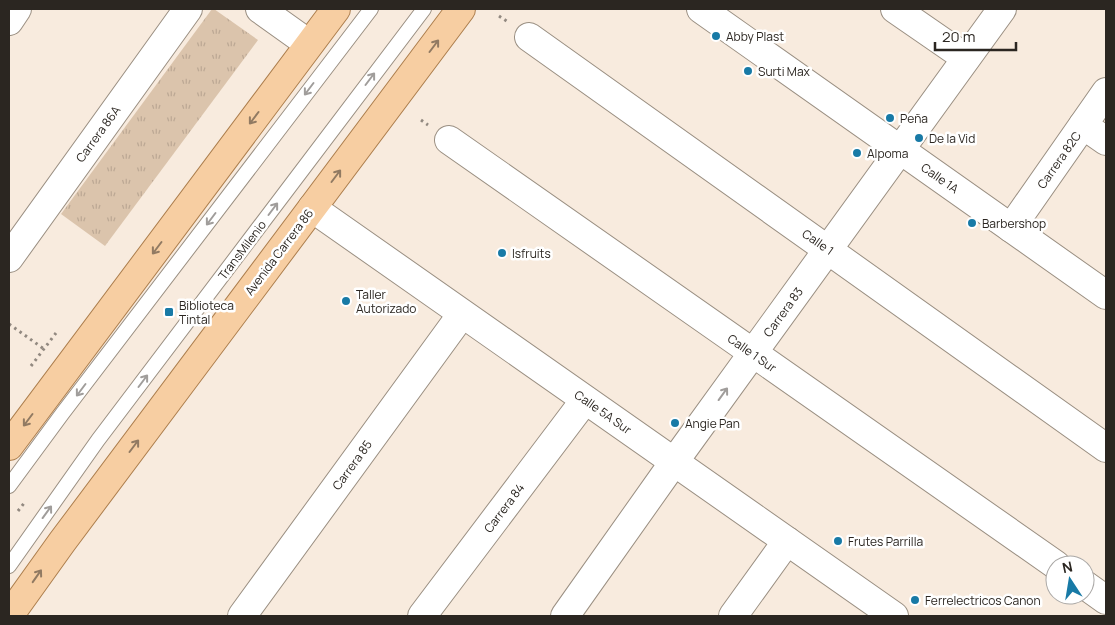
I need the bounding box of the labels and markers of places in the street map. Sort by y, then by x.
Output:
place label: Abby Plast [726,28,784,45]
marker: Abby Plast [710,30,722,42]
place label: Surti Max [758,63,811,80]
marker: Surti Max [742,65,754,77]
place label: Peña [900,110,928,127]
marker: Peña [884,112,896,124]
place label: De la Vid [929,130,975,147]
marker: De la Vid [913,132,925,144]
place label: Alpoma [867,145,908,162]
marker: Alpoma [851,147,863,159]
place label: Barbershop [982,215,1046,232]
marker: Barbershop [966,217,978,229]
place label: Isfruits [512,245,551,262]
marker: Isfruits [496,247,508,259]
place label: Taller Autorizado [356,286,416,317]
marker: Taller Autorizado [340,295,352,307]
place label: Biblioteca Tintal [179,297,234,328]
marker: Biblioteca Tintal [163,306,175,318]
place label: Angie Pan [685,415,740,432]
marker: Angie Pan [669,417,681,429]
place label: Frutes Parrilla [848,533,923,550]
marker: Frutes Parrilla [832,535,844,547]
place label: Ferrelectricos Canon [925,592,1041,609]
marker: Ferrelectricos Canon [909,594,921,606]

